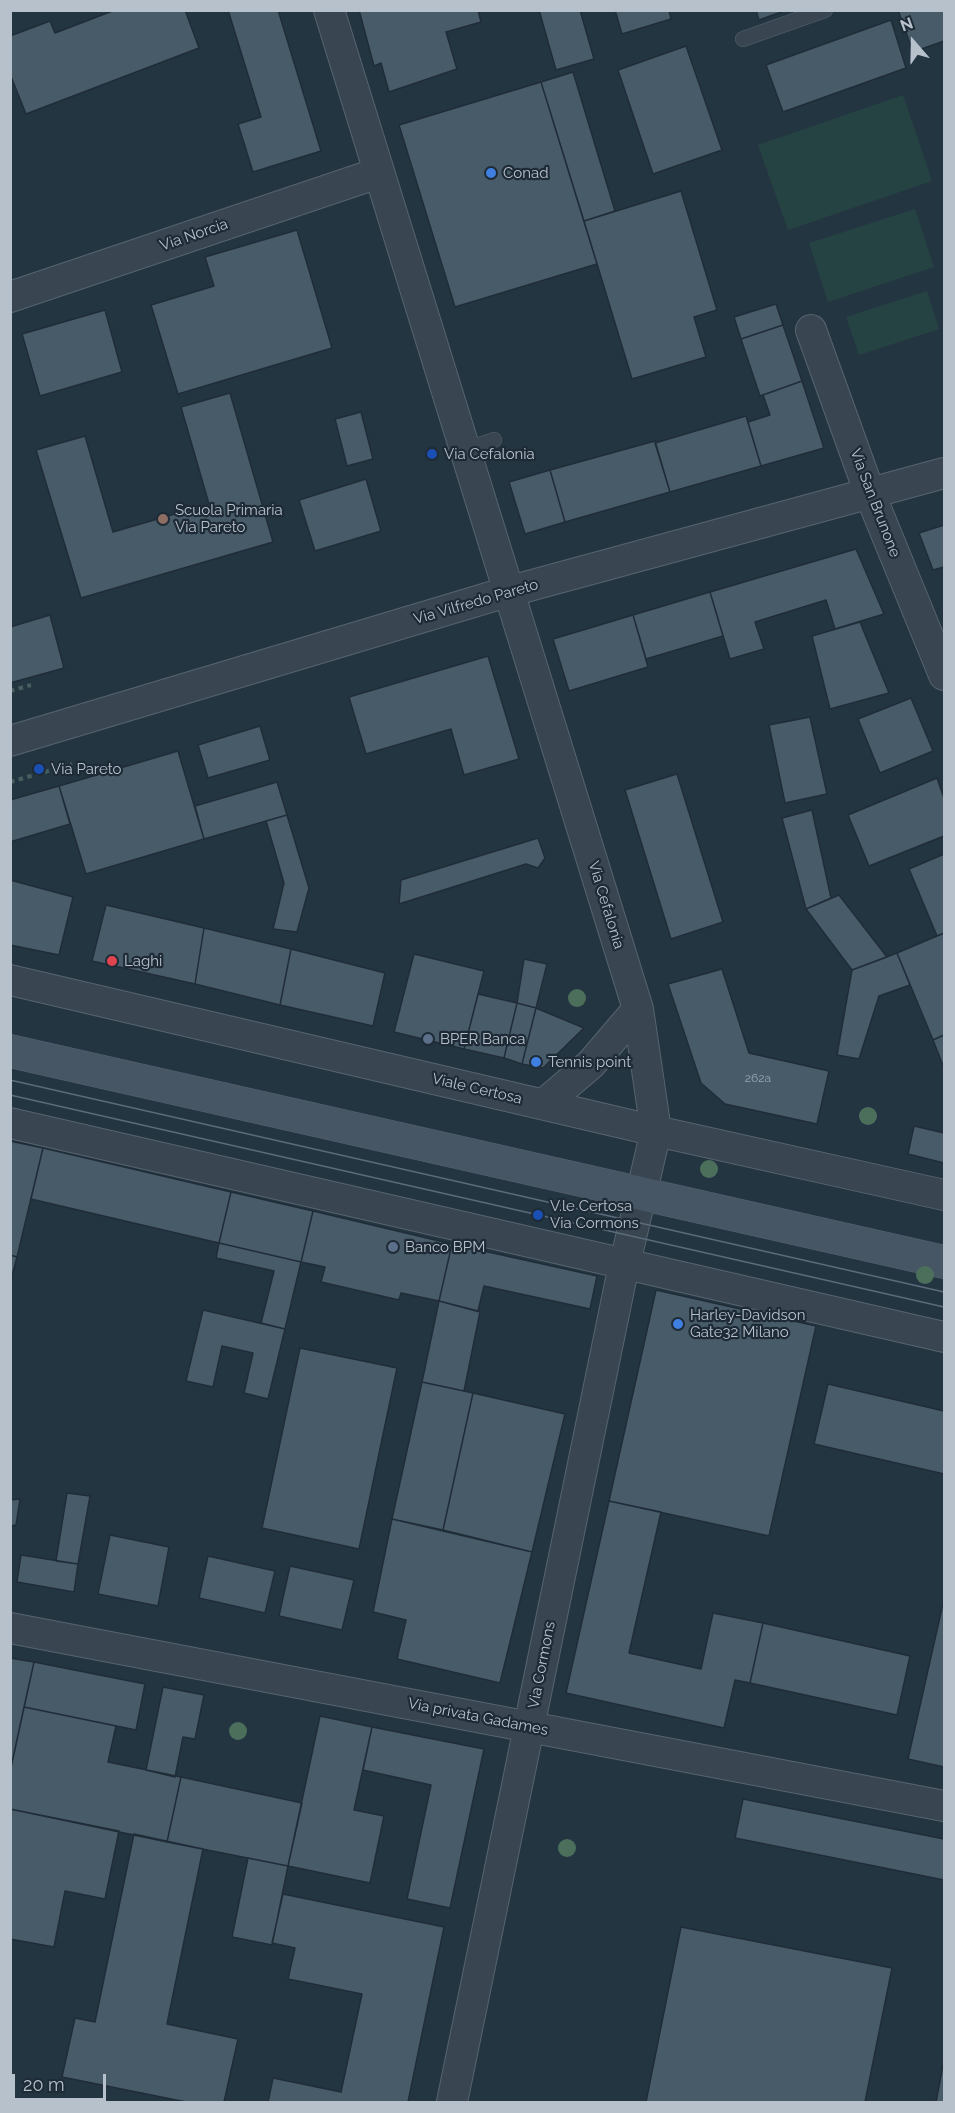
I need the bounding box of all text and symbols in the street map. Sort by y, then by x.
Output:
north arrow [883,12,943,72]
text: N [898,14,916,36]
place label: Conad [503,164,548,182]
marker: Conad [484,166,498,180]
street label: Via Norcia [158,215,230,255]
place label: Via Cefalonia [444,445,535,463]
street label: Via San Brunone [846,446,904,560]
marker: Via Cefalonia [425,447,439,461]
place label: Scuola Primaria Via Pareto [175,501,283,536]
marker: Scuola Primaria Via Pareto [156,512,170,526]
street label: Via Vilfredo Pareto [412,576,540,628]
place label: Via Pareto [51,760,121,778]
marker: Via Pareto [32,762,46,776]
street label: Via Cefalonia [584,859,628,951]
place label: Laghi [124,952,162,970]
marker: Laghi [105,954,119,968]
place label: BPER Banca [440,1030,525,1048]
marker: BPER Banca [421,1032,435,1046]
place label: Tennis point [548,1053,631,1071]
marker: Tennis point [529,1055,543,1069]
street label: Viale Certosa [430,1070,524,1108]
house number: 262a [745,1071,771,1085]
place label: V.le Certosa Via Cormons [550,1197,639,1232]
marker: V.le Certosa Via Cormons [531,1208,545,1222]
place label: Banco BPM [405,1238,485,1256]
marker: Banco BPM [386,1240,400,1254]
place label: Harley-Davidson Gate32 Milano [690,1306,805,1341]
marker: Harley-Davidson Gate32 Milano [671,1317,685,1331]
street label: Via Cormons [525,1620,559,1710]
street label: Via privata Gadames [406,1695,550,1739]
scale bar [15,2062,110,2100]
text: 20 m [23,2074,65,2095]

